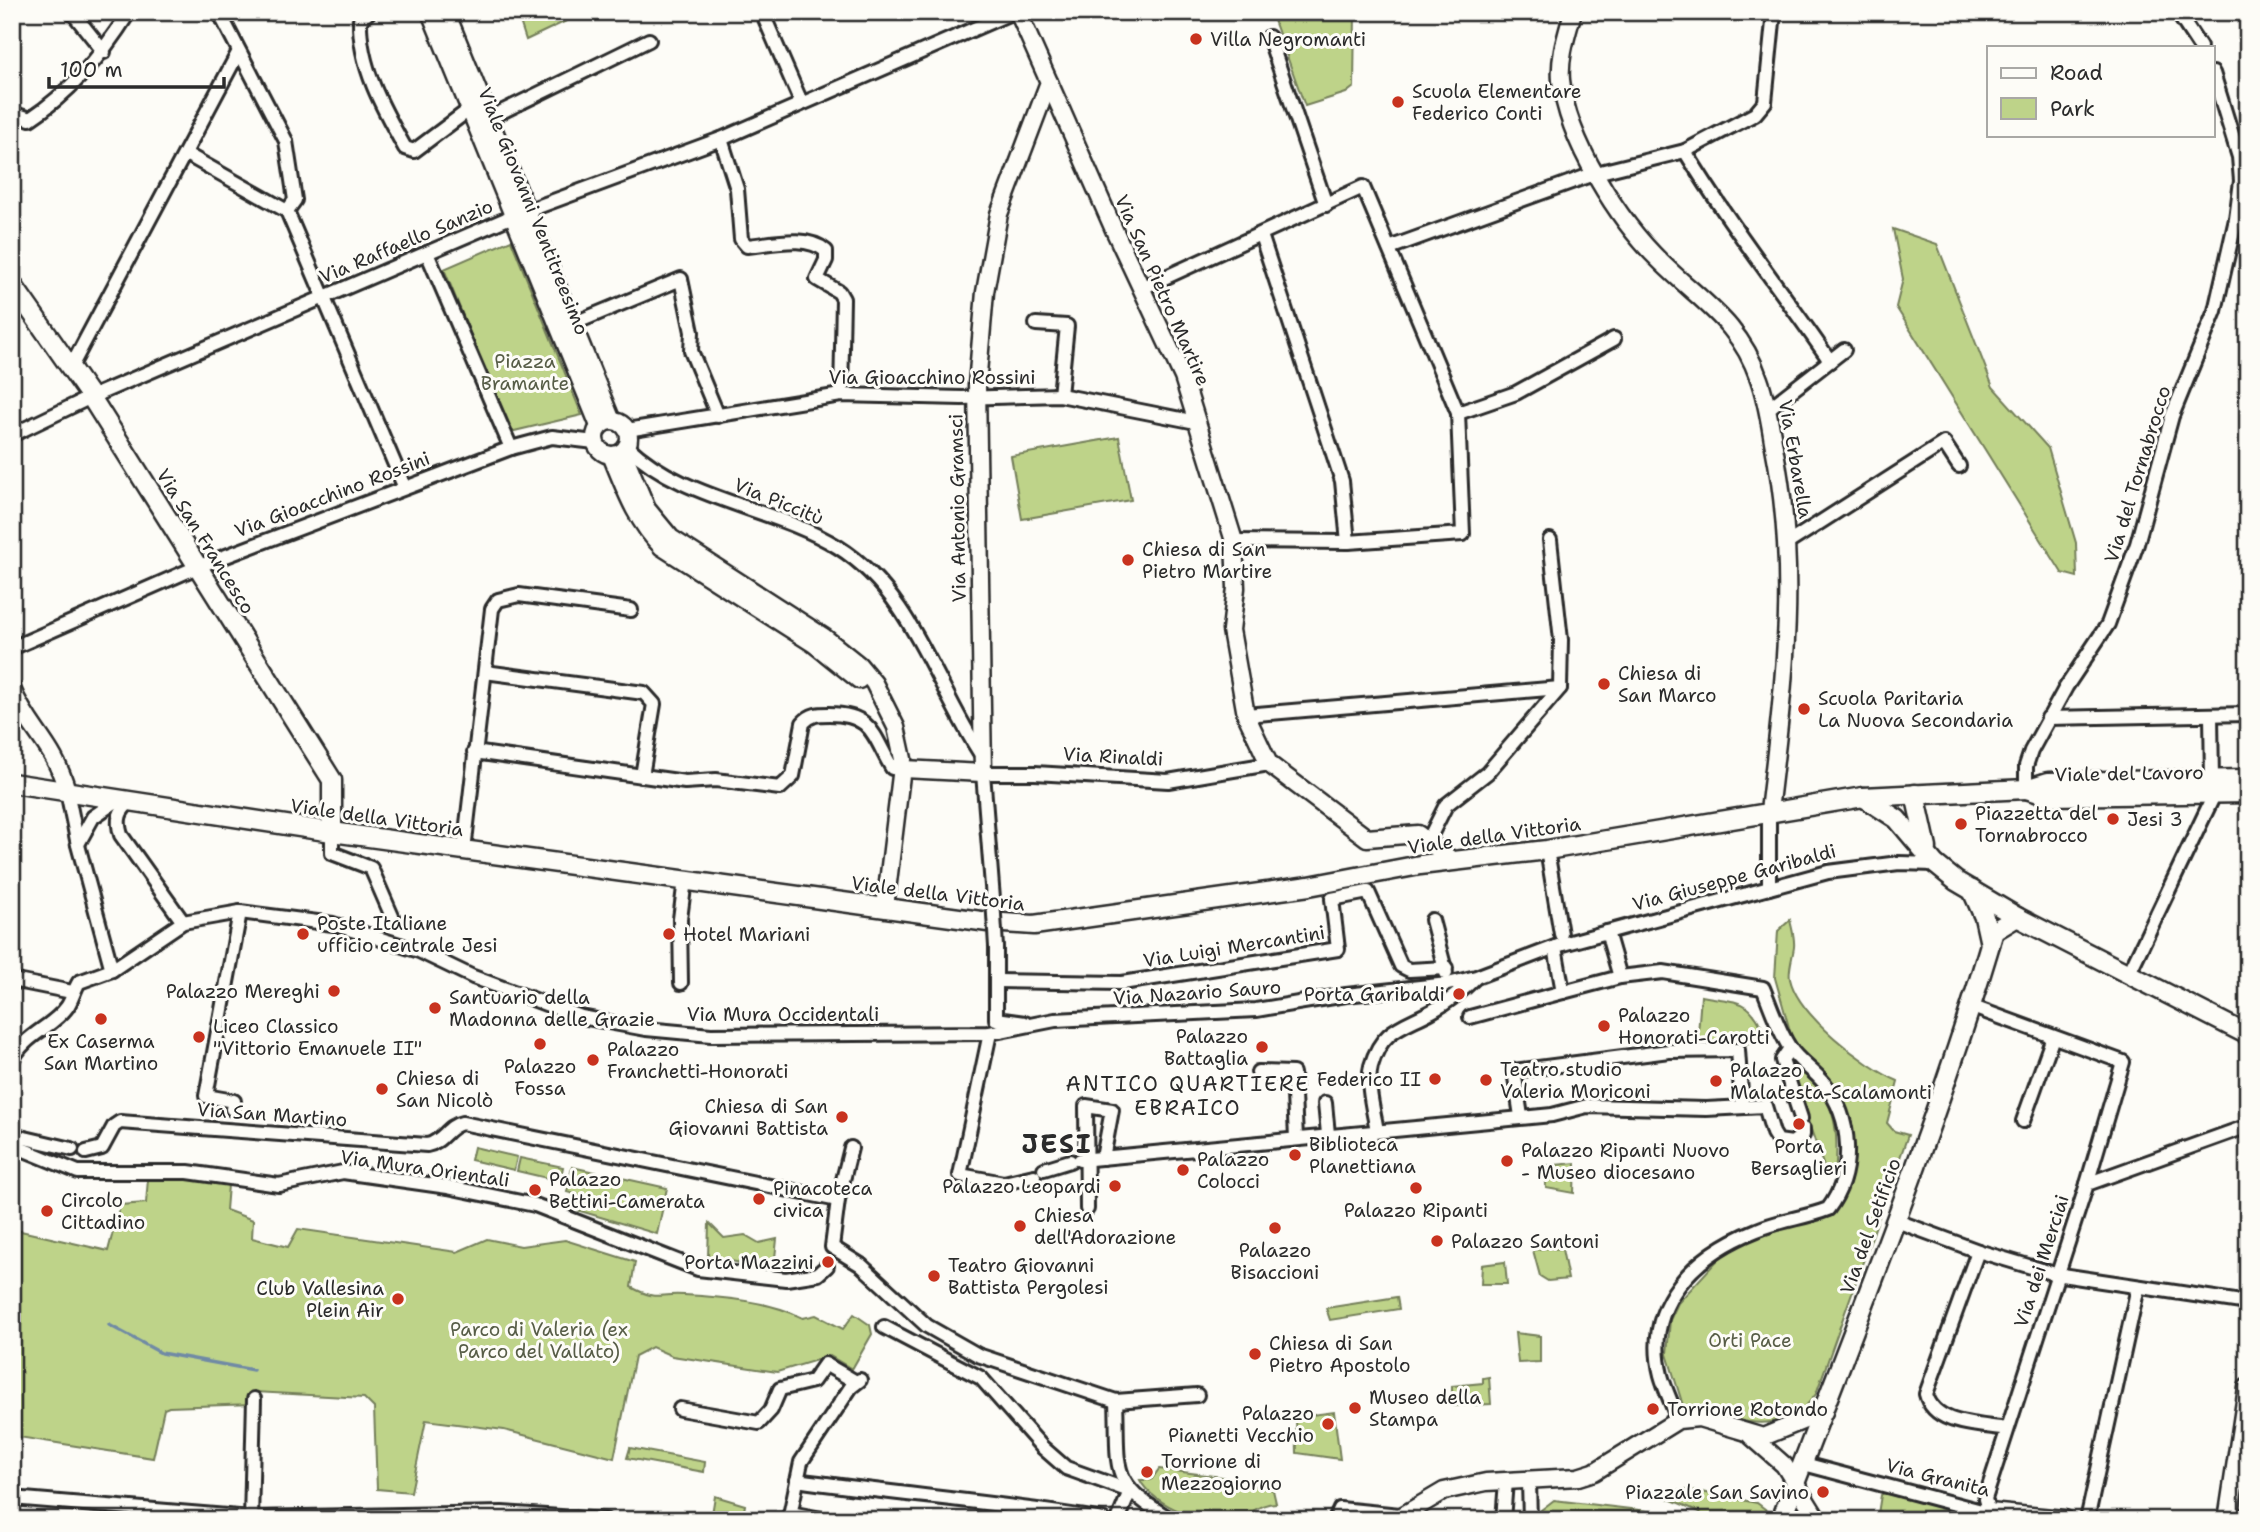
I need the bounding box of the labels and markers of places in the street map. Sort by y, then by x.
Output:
place label: Villa Negromanti [1210,27,1366,52]
marker: Villa Negromanti [1188,31,1204,47]
place label: Scuola Elementare Federico Conti [1412,79,1582,126]
marker: Scuola Elementare Federico Conti [1390,94,1406,110]
place label: Chiesa di San Pietro Martire [1142,537,1272,584]
marker: Chiesa di San Pietro Martire [1120,552,1136,568]
place label: Chiesa di San Marco [1618,661,1717,708]
marker: Chiesa di San Marco [1596,676,1612,692]
place label: Scuola Paritaria La Nuova Secondaria [1818,686,2013,733]
marker: Scuola Paritaria La Nuova Secondaria [1796,701,1812,717]
place label: Piazzetta del Tornabrocco [1975,801,2097,848]
place label: Jesi 3 [2127,807,2183,832]
marker: Jesi 3 [2105,811,2121,827]
marker: Piazzetta del Tornabrocco [1953,816,1969,832]
place label: Poste Italiane ufficio centrale Jesi [317,911,498,958]
place label: Hotel Mariani [683,922,811,947]
marker: Poste Italiane ufficio centrale Jesi [295,926,311,942]
marker: Hotel Mariani [661,926,677,942]
place label: Palazzo Mereghi [166,979,320,1004]
place label: Porta Garibaldi [1304,982,1445,1007]
marker: Palazzo Mereghi [326,983,342,999]
place label: Santuario della Madonna delle Grazie [449,985,655,1032]
marker: Porta Garibaldi [1451,986,1467,1002]
marker: Santuario della Madonna delle Grazie [427,1000,443,1016]
place label: Palazzo Honorati-Carotti [1618,1003,1770,1050]
marker: Ex Caserma San Martino [93,1011,109,1027]
place label: Liceo Classico "Vittorio Emanuele II" [213,1014,422,1061]
marker: Palazzo Honorati-Carotti [1596,1018,1612,1034]
place label: Palazzo Battaglia [1164,1024,1248,1071]
place label: Ex Caserma San Martino [44,1029,158,1076]
marker: Liceo Classico "Vittorio Emanuele II" [191,1029,207,1045]
marker: Palazzo Fossa [532,1036,548,1052]
place label: Palazzo Franchetti-Honorati [607,1037,789,1084]
marker: Palazzo Battaglia [1254,1039,1270,1055]
marker: Palazzo Franchetti-Honorati [585,1052,601,1068]
place label: Palazzo Fossa [504,1054,576,1101]
place label: Teatro studio Valeria Moriconi [1500,1057,1651,1104]
place label: Palazzo Malatesta-Scalamonti [1730,1058,1932,1105]
place label: Chiesa di San Nicolò [396,1066,493,1113]
place label: Federico II [1317,1067,1421,1092]
marker: Federico II [1427,1071,1443,1087]
marker: Teatro studio Valeria Moriconi [1478,1072,1494,1088]
marker: Palazzo Malatesta-Scalamonti [1708,1073,1724,1089]
marker: Chiesa di San Nicolò [374,1081,390,1097]
place label: Chiesa di San Giovanni Battista [669,1094,828,1141]
marker: Chiesa di San Giovanni Battista [834,1109,850,1125]
marker: Porta Bersaglieri [1791,1116,1807,1132]
place label: Biblioteca Planettiana [1309,1132,1416,1179]
place label: Porta Bersaglieri [1751,1134,1847,1181]
place label: Palazzo Ripanti Nuovo - Museo diocesano [1521,1138,1730,1185]
place label: Palazzo Colocci [1197,1147,1269,1194]
marker: Biblioteca Planettiana [1287,1147,1303,1163]
marker: Palazzo Ripanti Nuovo - Museo diocesano [1499,1153,1515,1169]
marker: Palazzo Colocci [1175,1162,1191,1178]
place label: Palazzo Bettini-Camerata [549,1167,705,1214]
place label: Palazzo Leopardi [942,1174,1101,1199]
place label: Pinacoteca civica [773,1176,872,1223]
marker: Palazzo Leopardi [1107,1178,1123,1194]
marker: Palazzo Ripanti [1408,1180,1424,1196]
marker: Palazzo Bettini-Camerata [527,1182,543,1198]
place label: Circolo Cittadino [61,1188,145,1235]
marker: Pinacoteca civica [751,1191,767,1207]
place label: Palazzo Ripanti [1344,1198,1488,1223]
marker: Circolo Cittadino [39,1203,55,1219]
place label: Chiesa dell'Adorazione [1034,1203,1176,1250]
marker: Chiesa dell'Adorazione [1012,1218,1028,1234]
marker: Palazzo Bisaccioni [1267,1220,1283,1236]
place label: Palazzo Santoni [1451,1229,1599,1254]
marker: Palazzo Santoni [1429,1233,1445,1249]
place label: Palazzo Bisaccioni [1231,1238,1319,1285]
place label: Porta Mazzini [684,1250,814,1275]
place label: Teatro Giovanni Battista Pergolesi [948,1253,1109,1300]
marker: Porta Mazzini [820,1254,836,1270]
marker: Teatro Giovanni Battista Pergolesi [926,1268,942,1284]
place label: Club Vallesina Plein Air [256,1276,384,1323]
marker: Club Vallesina Plein Air [390,1291,406,1307]
place label: Chiesa di San Pietro Apostolo [1269,1331,1410,1378]
marker: Chiesa di San Pietro Apostolo [1247,1346,1263,1362]
place label: Museo della Stampa [1369,1385,1481,1432]
place label: Torrione Rotondo [1667,1397,1828,1422]
marker: Museo della Stampa [1347,1400,1363,1416]
place label: Palazzo Pianetti Vecchio [1168,1401,1314,1448]
marker: Torrione Rotondo [1645,1401,1661,1417]
marker: Palazzo Pianetti Vecchio [1320,1416,1336,1432]
place label: Torrione di Mezzogiorno [1161,1449,1282,1496]
marker: Torrione di Mezzogiorno [1139,1464,1155,1480]
place label: Piazzale San Savino [1625,1480,1809,1505]
marker: Piazzale San Savino [1815,1484,1831,1500]

